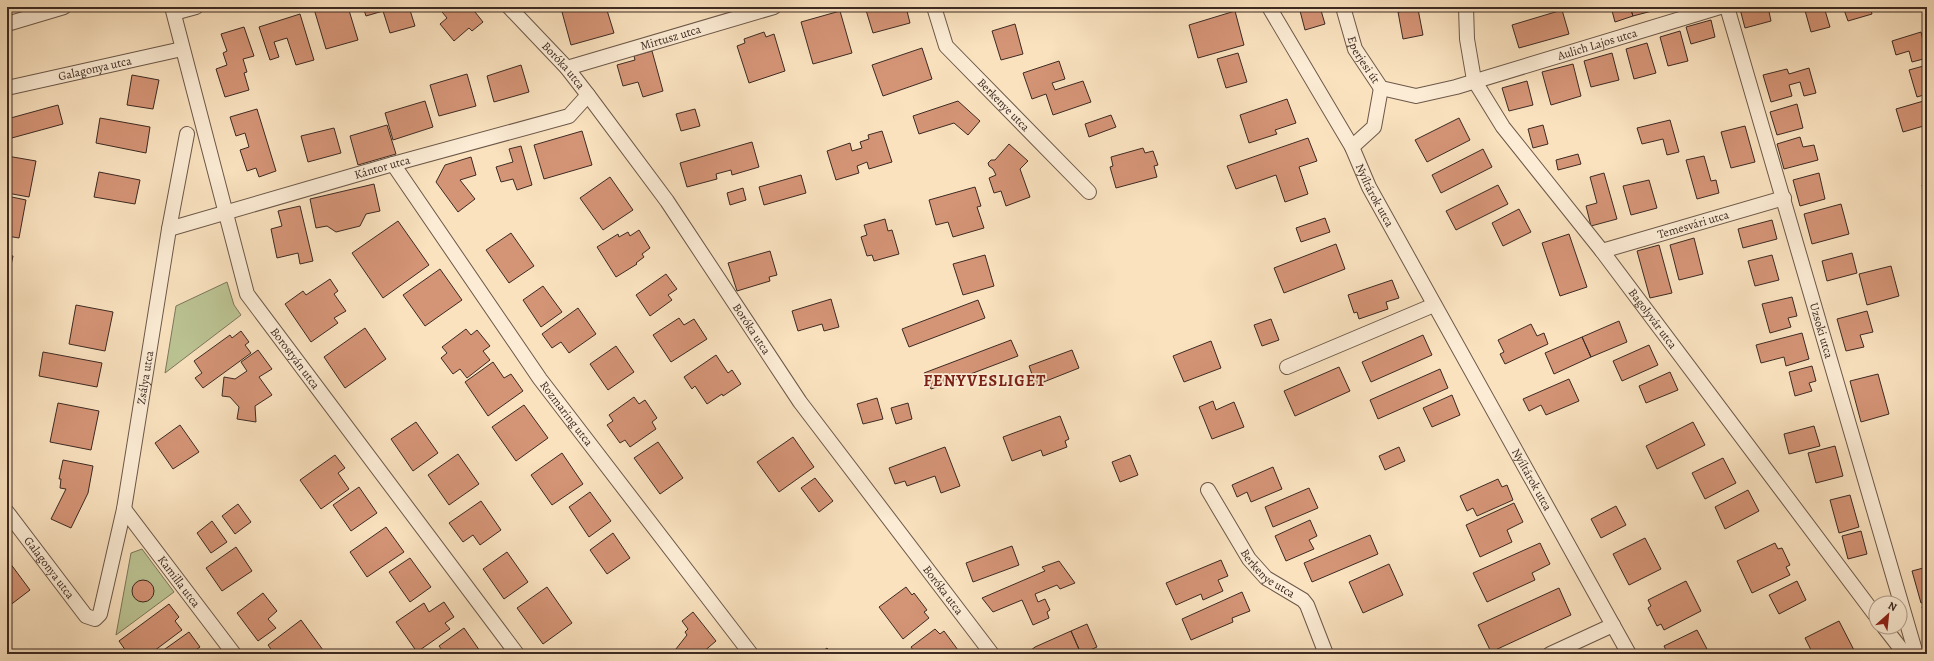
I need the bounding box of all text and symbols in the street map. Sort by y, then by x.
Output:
street label: Mirtusz utca [638,21,703,54]
street label: Aulich Lajos utca [1554,24,1639,64]
street label: Eperjesi út [1344,34,1384,87]
street label: Boróka utca [538,38,589,93]
street label: Galagonya utca [57,52,133,84]
street label: Berkenye utca [974,75,1033,135]
street label: Kántor utca [352,152,412,183]
street label: Nyíltárok utca [1352,161,1398,230]
street label: Temesvári utca [1656,206,1731,242]
street label: Bagolyvár utca [1625,285,1681,352]
street label: Boróka utca [729,300,775,358]
street label: Uzsoki utca [1806,301,1837,361]
street label: Borostyán utca [267,324,324,393]
street label: Zsálya utca [133,349,157,406]
district label: FENYVESLIGET [924,370,1046,392]
street label: Rozmaring utca [536,378,597,450]
street label: Nyíltárok utca [1508,445,1556,514]
street label: Galagonya utca [20,533,79,603]
street label: Berkenye utca [1237,546,1298,602]
street label: Kamilla utca [154,552,204,611]
street label: Boróka utca [919,562,968,618]
north arrow [1868,595,1908,635]
text: N [1885,598,1899,615]

